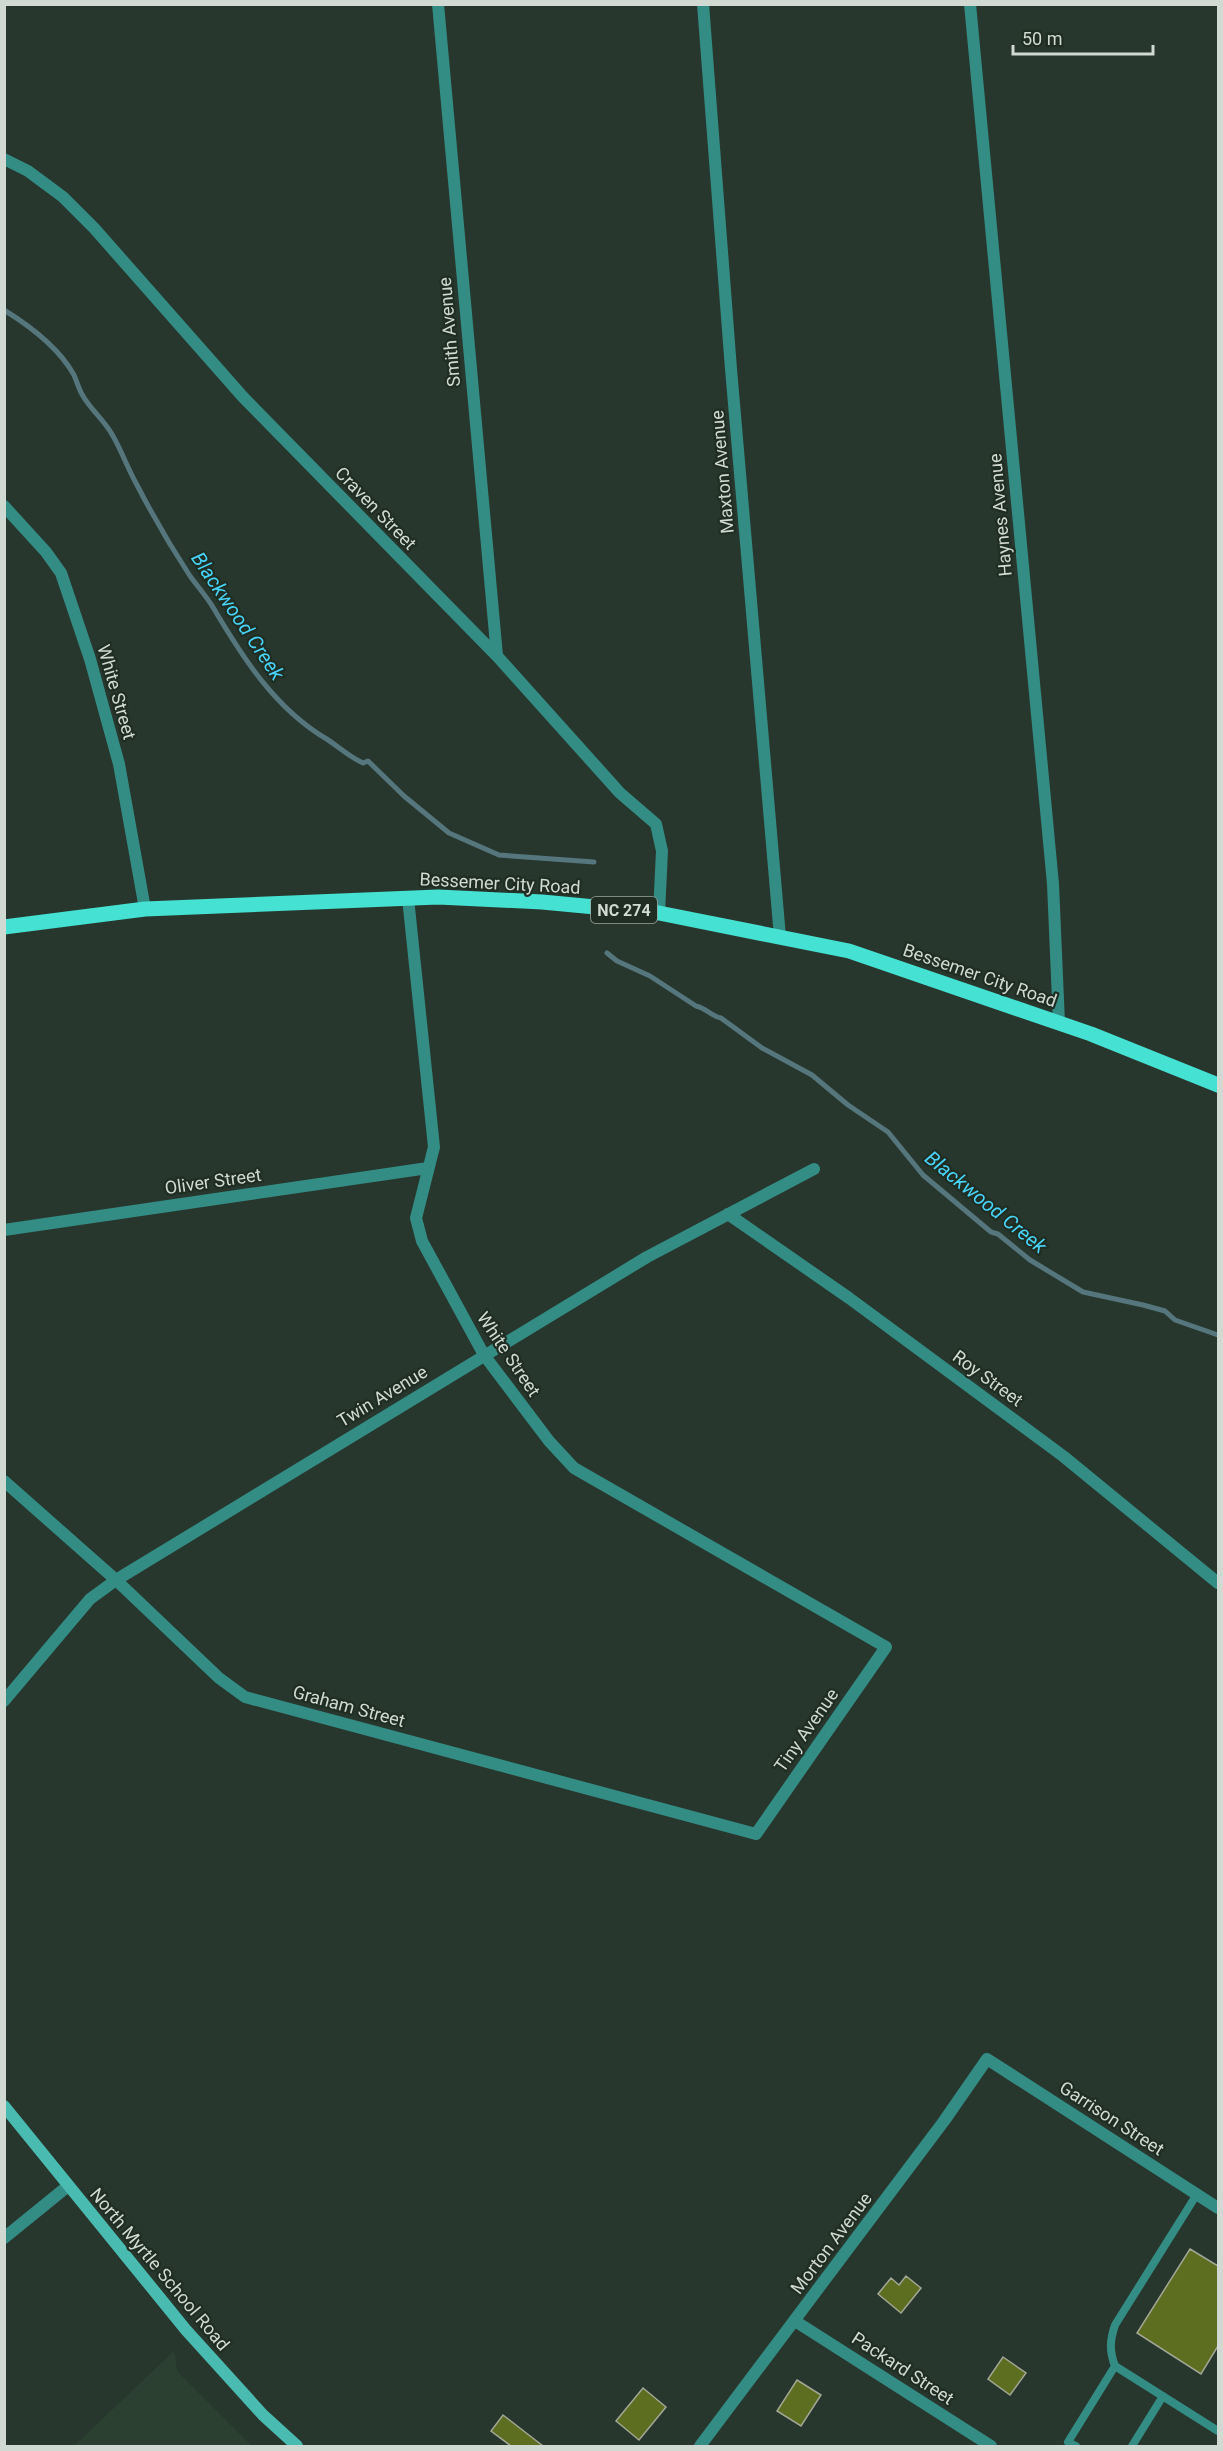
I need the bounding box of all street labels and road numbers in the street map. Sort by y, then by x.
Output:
street label: Smith Avenue [434,276,464,388]
street label: Maxton Avenue [706,409,738,535]
street label: Haynes Avenue [984,453,1016,577]
street label: Craven Street [331,462,421,554]
street label: White Street [93,642,141,742]
street label: Bessemer City Road [419,868,581,898]
road number: NC 274 [591,897,657,923]
street label: Bessemer City Road [900,939,1060,1011]
street label: Oliver Street [163,1164,263,1198]
street label: White Street [473,1308,545,1400]
street label: Roy Street [949,1345,1027,1411]
street label: Twin Avenue [333,1361,431,1431]
street label: Graham Street [291,1681,407,1731]
street label: Tiny Avenue [770,1684,842,1776]
street label: Garrison Street [1056,2076,1168,2160]
street label: North Myrtle School Road [86,2183,234,2355]
street label: Morton Avenue [786,2188,876,2298]
street label: Packard Street [848,2327,958,2409]

